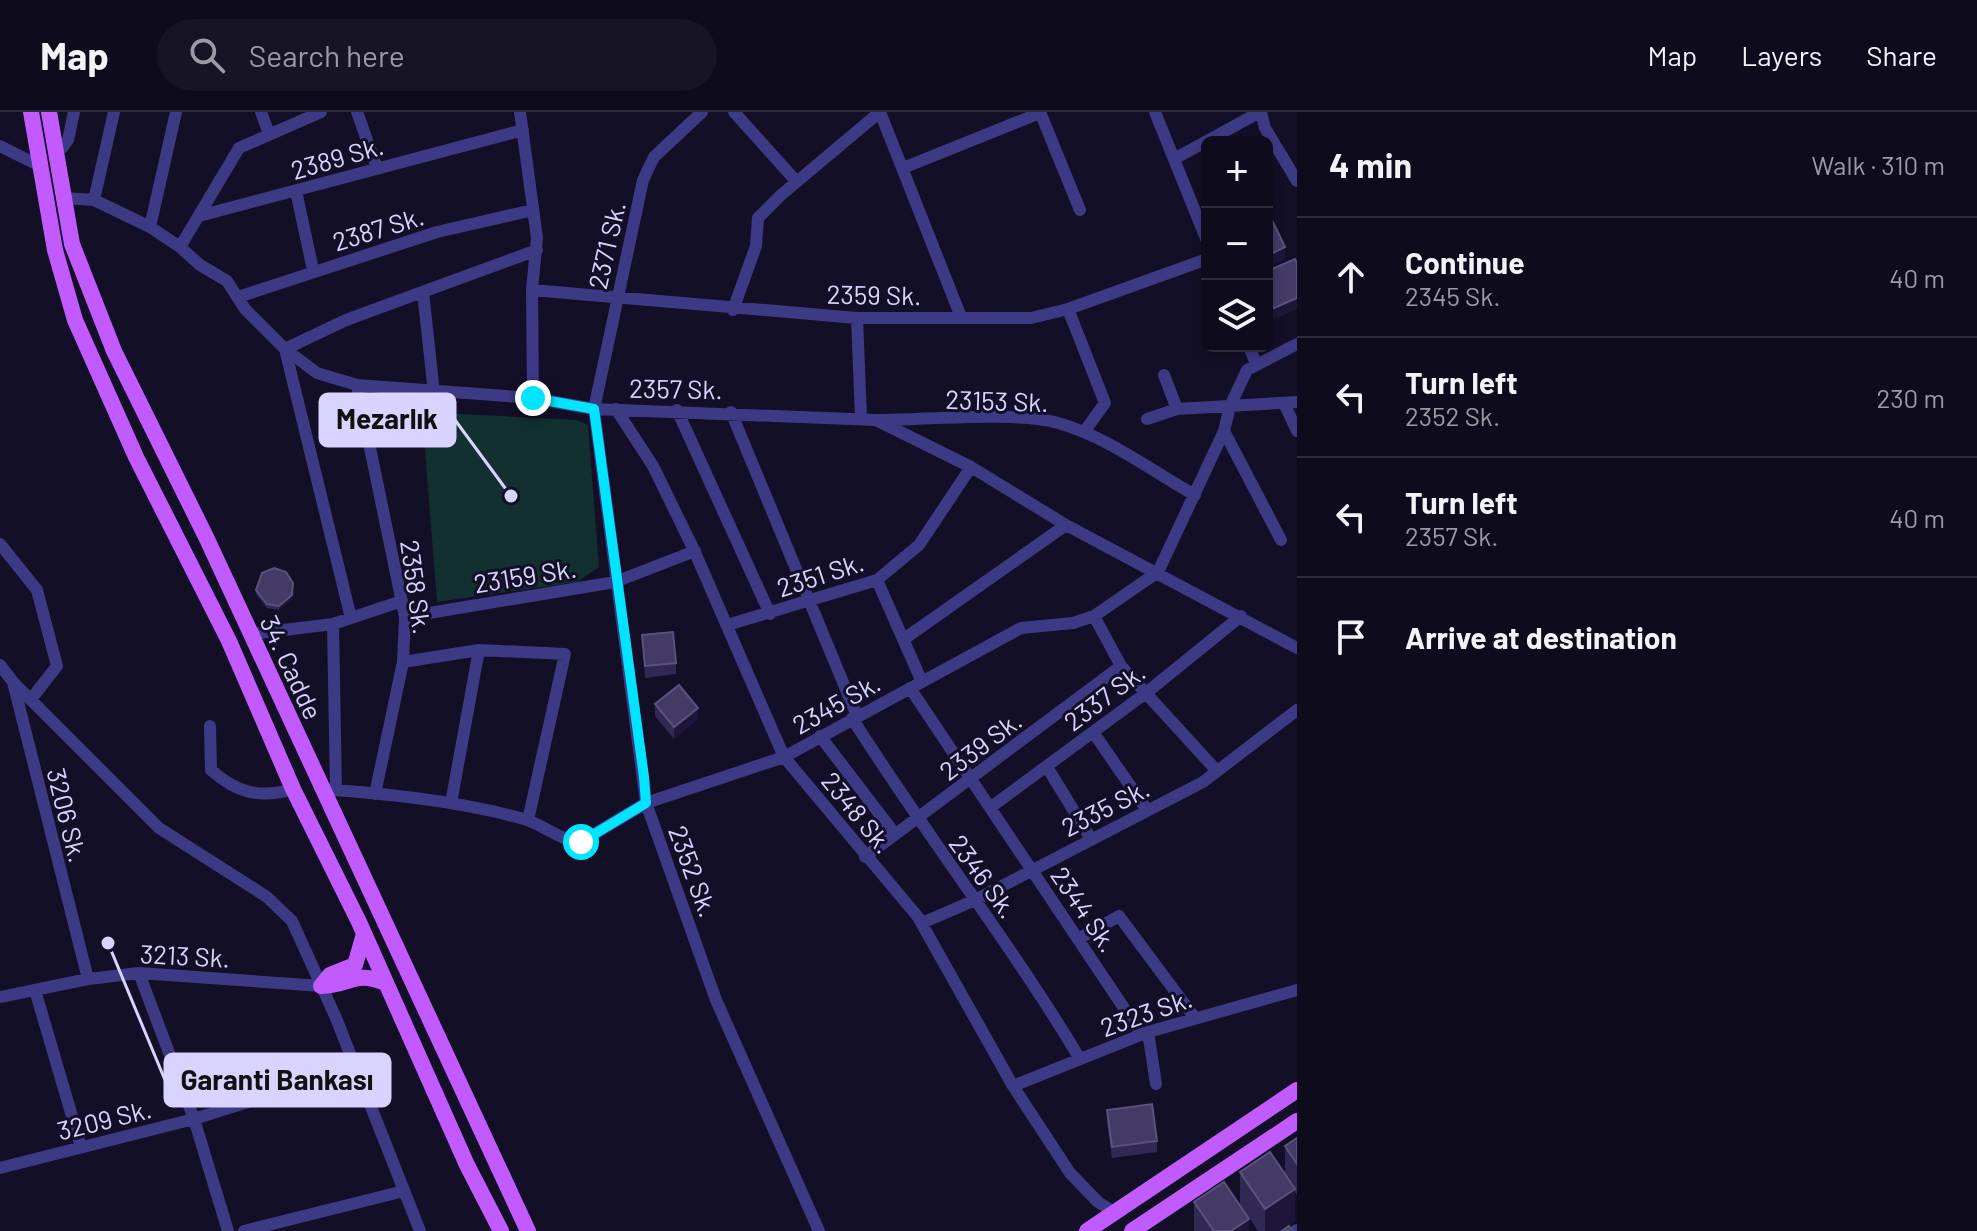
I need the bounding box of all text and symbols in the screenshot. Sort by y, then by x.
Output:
search box [157,19,717,91]
text: Map [40,32,109,78]
icon: search [185,33,229,77]
text: Search here [249,37,405,73]
text: Map [1647,38,1697,72]
text: Layers [1741,38,1822,72]
text: Share [1866,38,1937,72]
street label: 2389 Sk. [287,129,387,185]
map controls [1201,136,1273,352]
button: + [1201,136,1273,208]
text: 4 min [1329,144,1412,185]
text: Walk · 310 m [1812,149,1945,180]
street label: 2371 Sk. [581,198,631,292]
street label: 2387 Sk. [329,199,427,257]
button: − [1201,208,1273,280]
text: Continue [1405,244,1525,280]
icon: ahead [1329,255,1373,299]
text: 40 m [1889,262,1945,293]
street label: 2359 Sk. [826,278,922,310]
button: layers [1201,280,1273,352]
text: 2345 Sk. [1405,280,1501,311]
text: Turn left [1405,364,1518,400]
street label: 2357 Sk. [629,372,723,404]
icon: left [1329,375,1373,419]
route end [515,380,551,416]
text: 230 m [1876,382,1945,413]
street label: 23153 Sk. [945,383,1049,417]
callout: Mezarlık [320,394,455,446]
text: 2352 Sk. [1405,400,1500,431]
text: Mezarlık [336,401,438,435]
text: Turn left [1405,484,1518,520]
icon: left [1329,495,1373,539]
text: 40 m [1889,502,1945,533]
text: 2357 Sk. [1405,520,1498,551]
street label: 2358 Sk. [395,538,439,636]
street label: 2351 Sk. [773,545,867,603]
street label: 23159 Sk. [471,552,579,598]
street label: 34. Cadde [254,610,330,724]
icon: arrive [1329,615,1373,659]
text: Arrive at destination [1405,619,1677,655]
street label: 2337 Sk. [1057,655,1151,737]
street label: 2345 Sk. [787,666,885,740]
street label: 2339 Sk. [933,704,1027,786]
street label: 3206 Sk. [41,765,95,865]
street label: 2348 Sk. [816,765,900,859]
street label: 2335 Sk. [1056,772,1154,842]
street label: 2352 Sk. [663,821,725,921]
route start [563,824,599,860]
street label: 2346 Sk. [943,828,1025,924]
street label: 2344 Sk. [1045,860,1125,958]
street label: 3213 Sk. [139,937,231,973]
street label: 2323 Sk. [1096,982,1196,1042]
callout: Garanti Bankası [165,1054,390,1106]
text: Garanti Bankası [180,1062,374,1096]
street label: 3209 Sk. [54,1092,154,1146]

